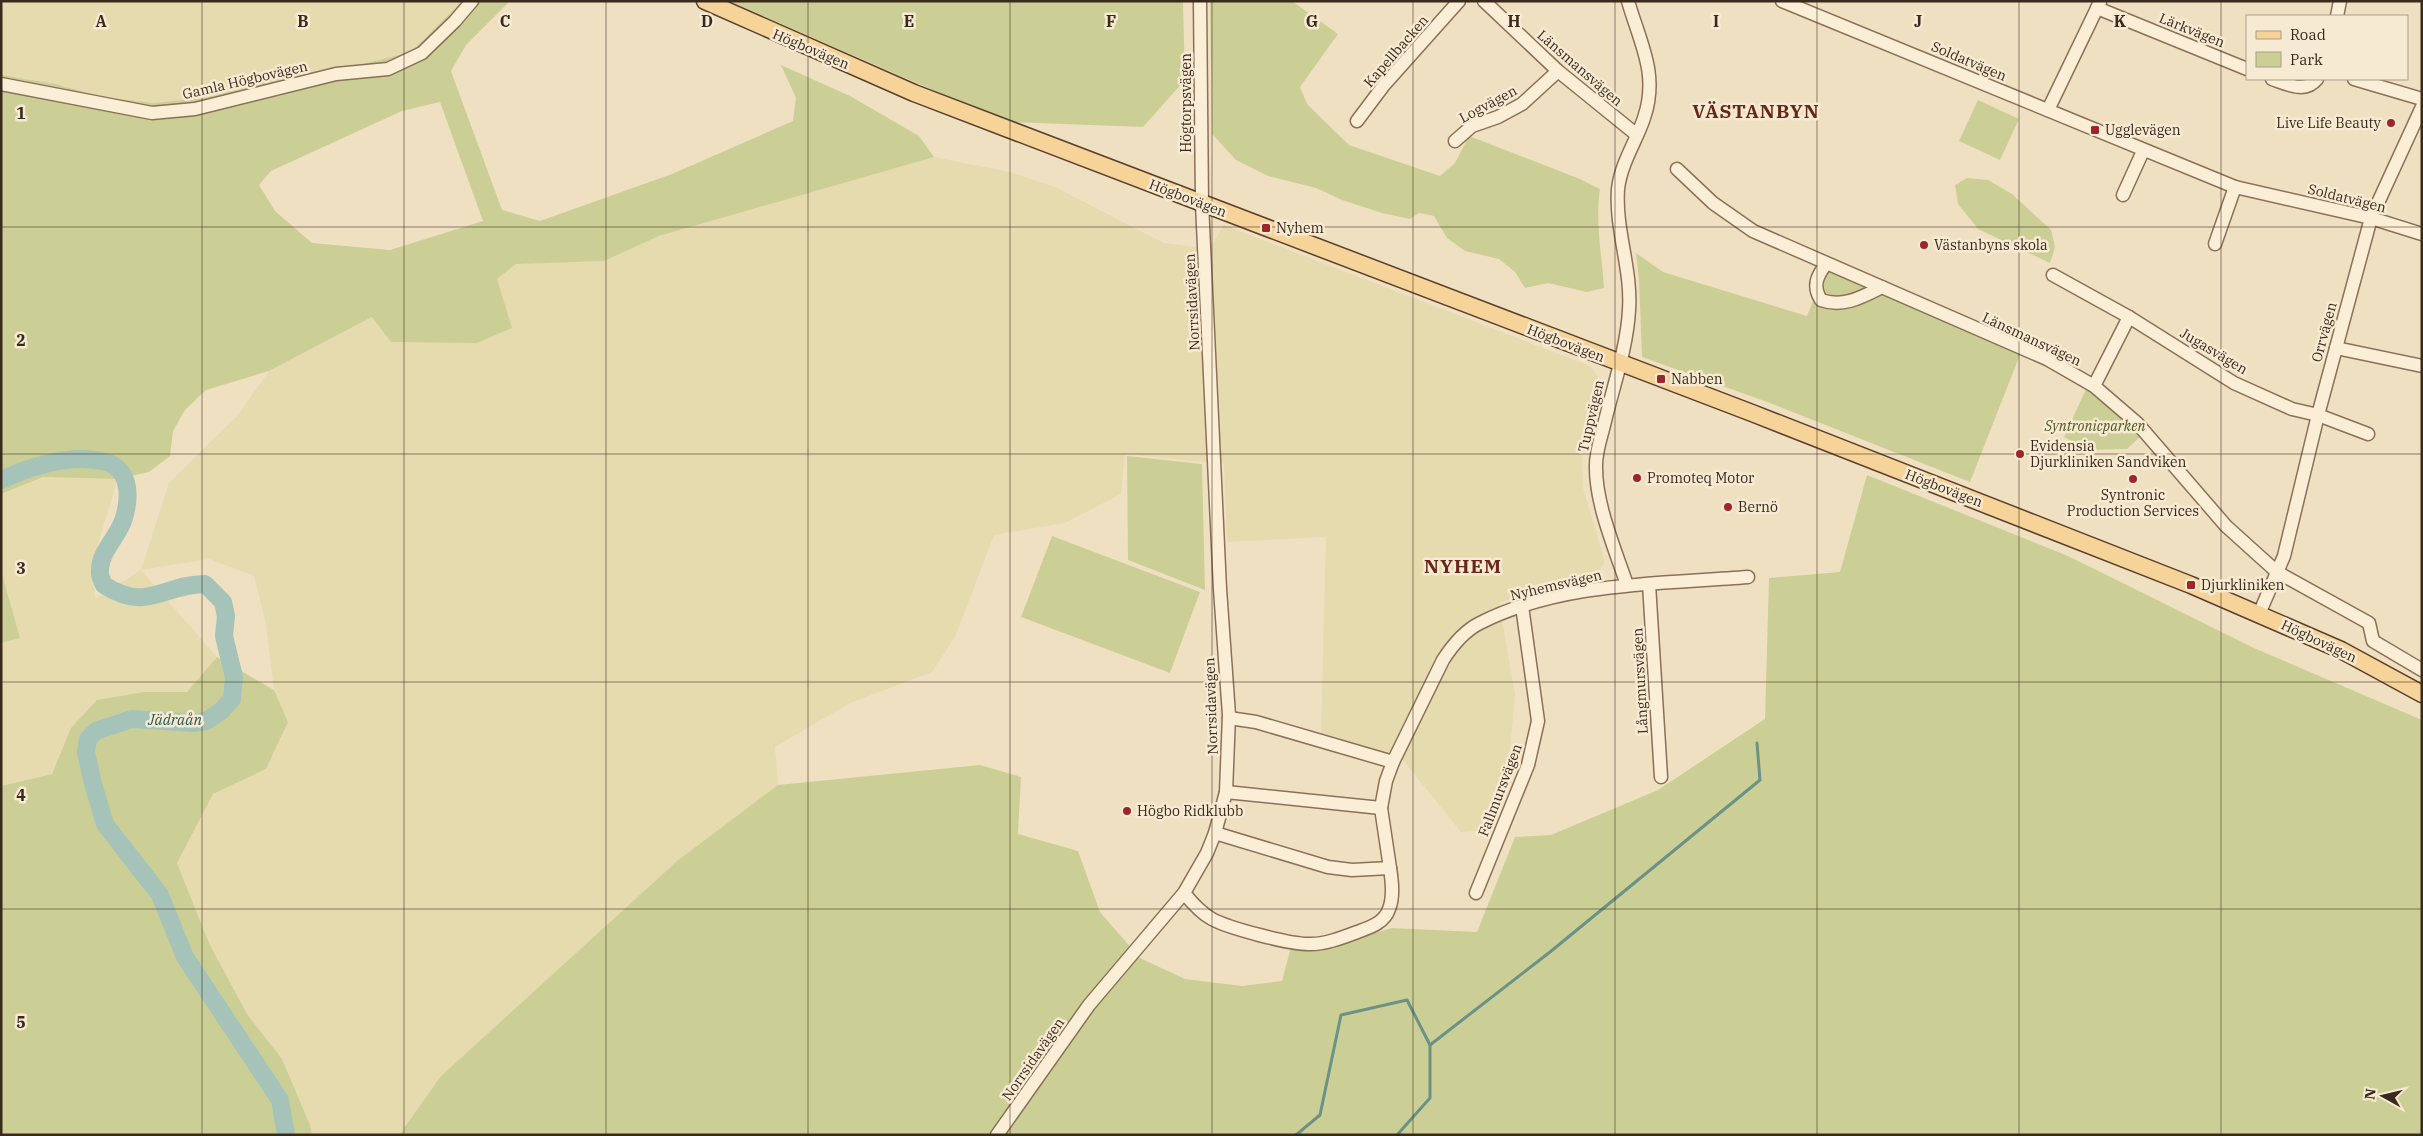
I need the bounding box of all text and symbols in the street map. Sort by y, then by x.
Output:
street label: Lärkvägen [2157,9,2227,51]
text: A [95,11,107,31]
text: B [297,11,309,31]
text: C [500,11,510,31]
text: D [701,11,713,31]
text: E [904,11,914,31]
text: F [1106,11,1116,31]
text: G [1306,11,1318,31]
street label: Kapellbacken [1360,11,1432,91]
text: H [1508,11,1521,31]
text: I [1713,11,1719,31]
text: J [1914,11,1922,31]
text: K [2114,11,2127,31]
legend [2246,15,2408,80]
street label: Högbovägen [770,25,852,73]
text: Road [2290,25,2326,44]
street label: Länsmansvägen [1534,26,1626,110]
street label: Soldatvägen [1929,37,2009,85]
text: Park [2290,50,2323,69]
street label: Högtorpsvägen [1177,53,1195,153]
street label: Gamla Högbovägen [181,57,309,103]
street label: Logvägen [1456,81,1520,127]
district label: VÄSTANBYN [1692,99,1820,123]
text: 1 [16,103,26,123]
place label: Live Life Beauty [2276,114,2382,132]
marker: Live Life Beauty [2385,117,2397,129]
place label: Ugglevägen [2105,121,2181,139]
marker: Ugglevägen [2089,124,2101,136]
street label: Högbovägen [1147,175,1229,221]
street label: Soldatvägen [2306,180,2388,216]
place label: Nyhem [1276,219,1324,237]
marker: Nyhem [1260,222,1272,234]
place label: Västanbyns skola [1934,236,2048,254]
marker: Västanbyns skola [1918,239,1930,251]
street label: Norrsidavägen [1180,253,1204,351]
street label: Orrvägen [2307,300,2341,364]
street label: Länsmansvägen [1980,308,2084,370]
street label: Högbovägen [1525,320,1607,366]
street label: Jugasvägen [2177,324,2251,378]
text: 2 [16,330,26,350]
place label: Nabben [1671,370,1723,388]
marker: Nabben [1655,373,1667,385]
street label: Tuppvägen [1574,378,1608,454]
park label: Syntronicparken [2044,417,2146,435]
place label: Evidensia Djurkliniken Sandviken [2030,437,2186,471]
marker: Evidensia Djurkliniken Sandviken [2014,448,2026,460]
street label: Högbovägen [1903,465,1985,511]
place label: Promoteq Motor [1647,469,1755,487]
marker: Promoteq Motor [1631,472,1643,484]
marker: Syntronic Production Services [2127,473,2139,485]
place label: Syntronic Production Services [2067,486,2199,520]
place label: Bernö [1738,498,1778,516]
marker: Bernö [1722,501,1734,513]
district label: NYHEM [1424,554,1502,578]
text: 3 [16,558,26,578]
street label: Nyhemsvägen [1508,566,1604,604]
place label: Djurkliniken [2201,576,2285,594]
marker: Djurkliniken [2185,579,2197,591]
street label: Högbovägen [2278,616,2360,666]
street label: Långmursvägen [1628,627,1652,735]
street label: Norrsidavägen [1200,657,1222,755]
water label: Jädraån [147,710,202,729]
street label: Fallmursvägen [1474,741,1526,839]
text: 4 [16,785,26,805]
place label: Högbo Ridklubb [1137,802,1243,820]
marker: Högbo Ridklubb [1121,805,1133,817]
text: 5 [16,1012,26,1032]
street label: Norrsidavägen [998,1014,1068,1104]
north arrow [2358,1071,2408,1121]
text: N [2360,1087,2380,1101]

